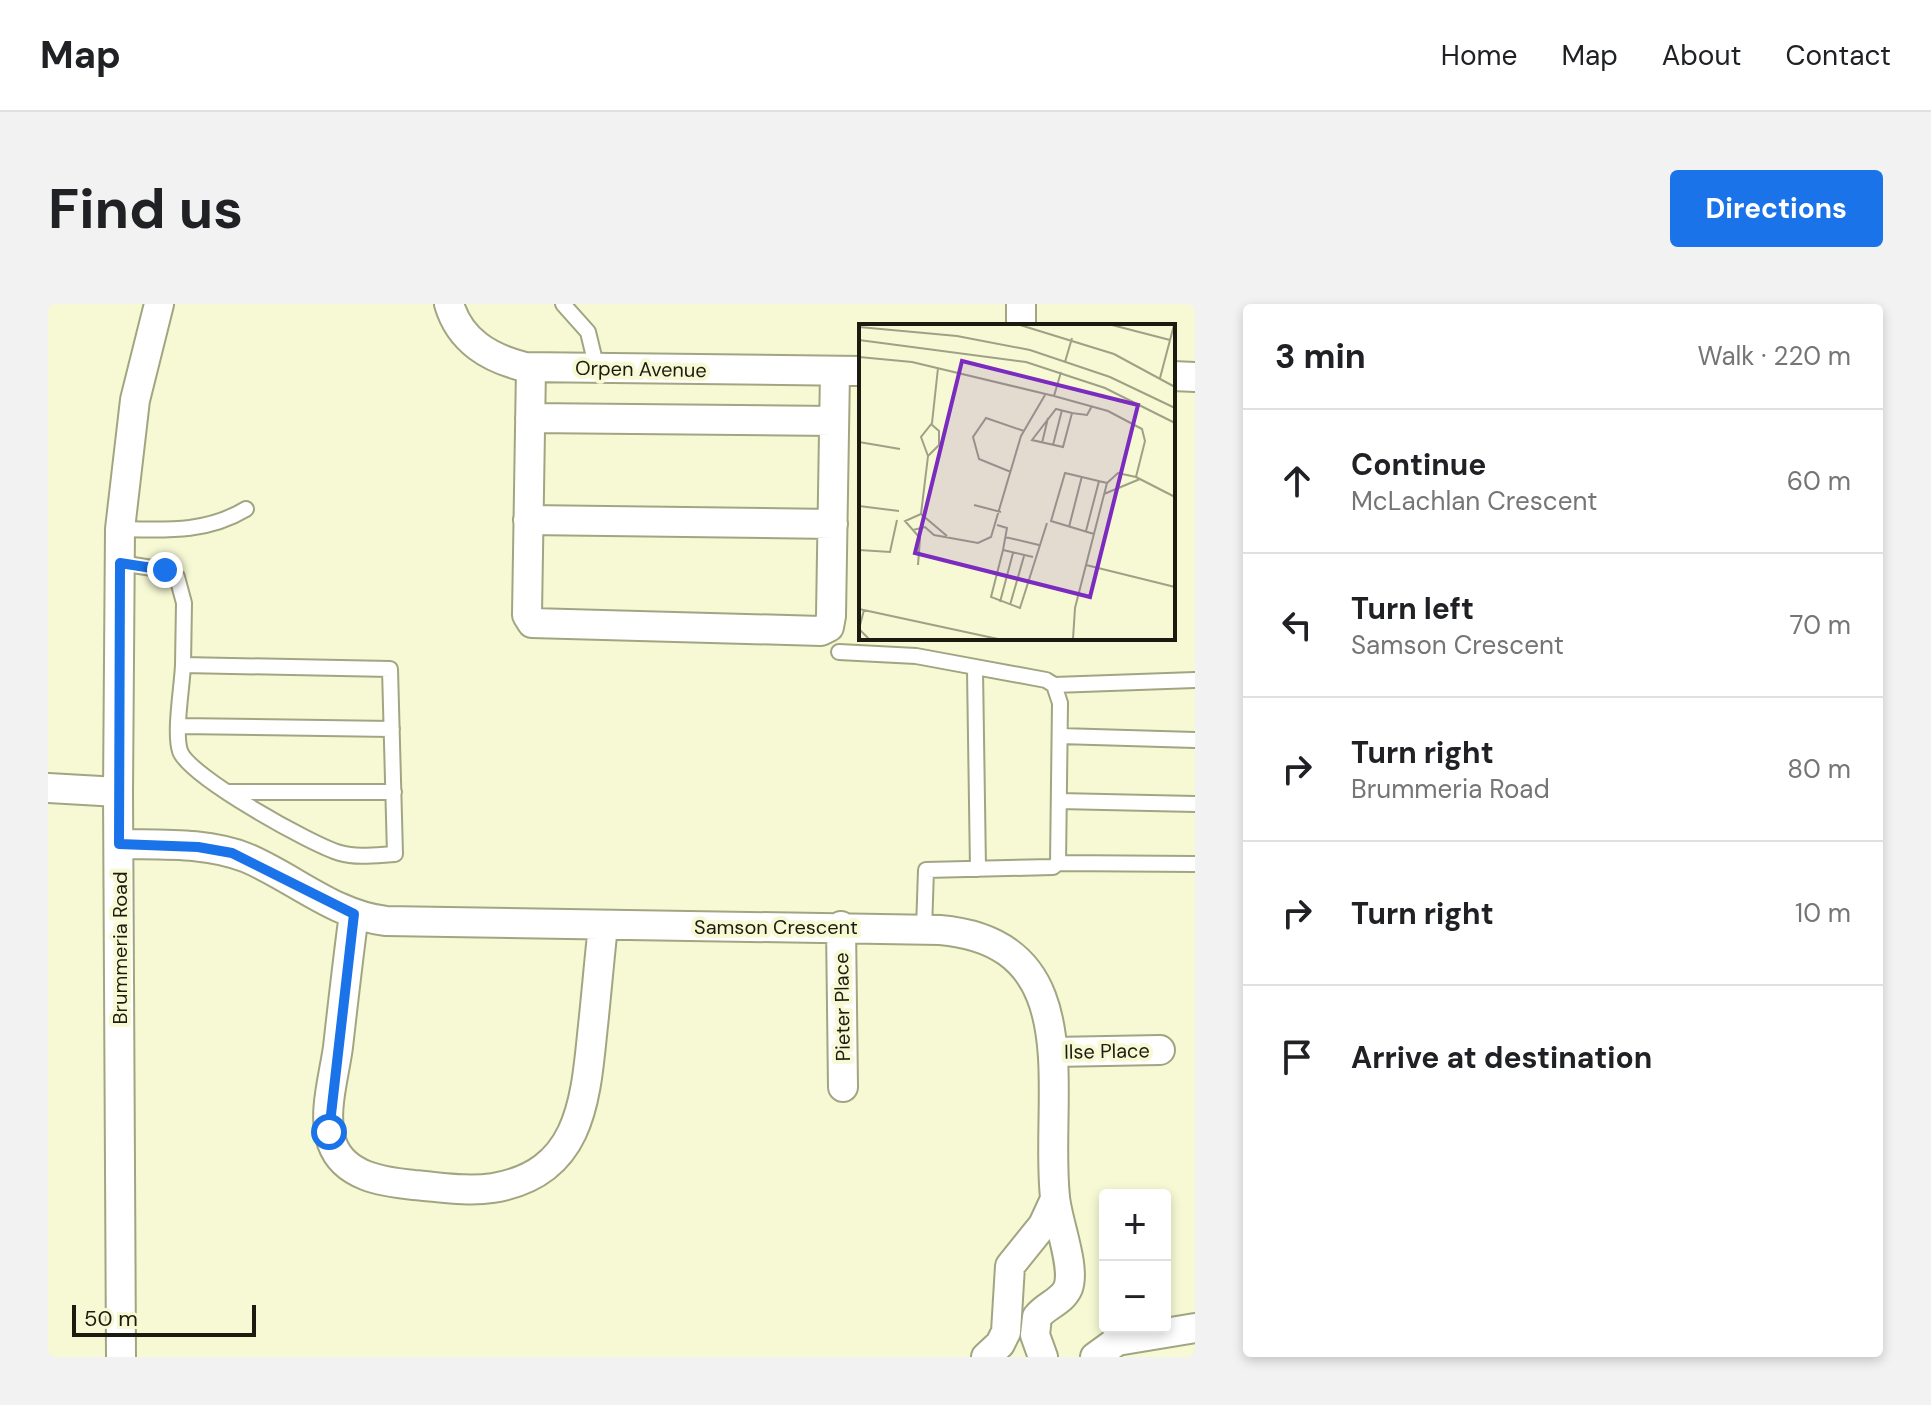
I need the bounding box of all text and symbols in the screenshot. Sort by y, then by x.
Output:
text: Map [40,30,121,80]
text: Home [1441,37,1517,74]
text: Map [1561,37,1618,74]
text: About [1662,37,1741,74]
text: Contact [1785,37,1891,74]
button: Directions [1670,170,1883,247]
text: Find us [48,172,243,245]
inset map [859,324,1175,640]
text: 3 min [1275,334,1366,379]
text: Walk · 220 m [1698,339,1851,373]
street label: Orpen Avenue [575,355,707,383]
text: Continue [1351,445,1486,484]
icon: ahead [1275,459,1319,503]
text: 60 m [1787,464,1851,498]
text: McLachlan Crescent [1351,484,1598,518]
route end [147,552,183,588]
text: Turn left [1351,589,1474,628]
icon: left [1275,603,1319,647]
text: 70 m [1790,608,1851,642]
text: Samson Crescent [1351,628,1564,662]
text: Turn right [1351,733,1494,772]
icon: right [1275,747,1319,791]
text: 80 m [1787,752,1851,786]
text: Brummeria Road [1351,772,1550,806]
street label: Brummeria Road [107,872,133,1024]
icon: right [1275,891,1319,935]
text: Turn right [1351,894,1494,933]
text: 10 m [1795,896,1851,930]
street label: Samson Crescent [694,914,858,940]
street label: Pieter Place [828,952,856,1062]
icon: arrive [1275,1035,1319,1079]
street label: Ilse Place [1064,1037,1150,1065]
text: Arrive at destination [1351,1038,1652,1077]
route start [311,1114,347,1150]
map controls [1099,1189,1171,1333]
button: + [1099,1189,1171,1261]
button: − [1099,1261,1171,1333]
scale bar [72,1301,256,1337]
text: 50 m [84,1304,138,1333]

